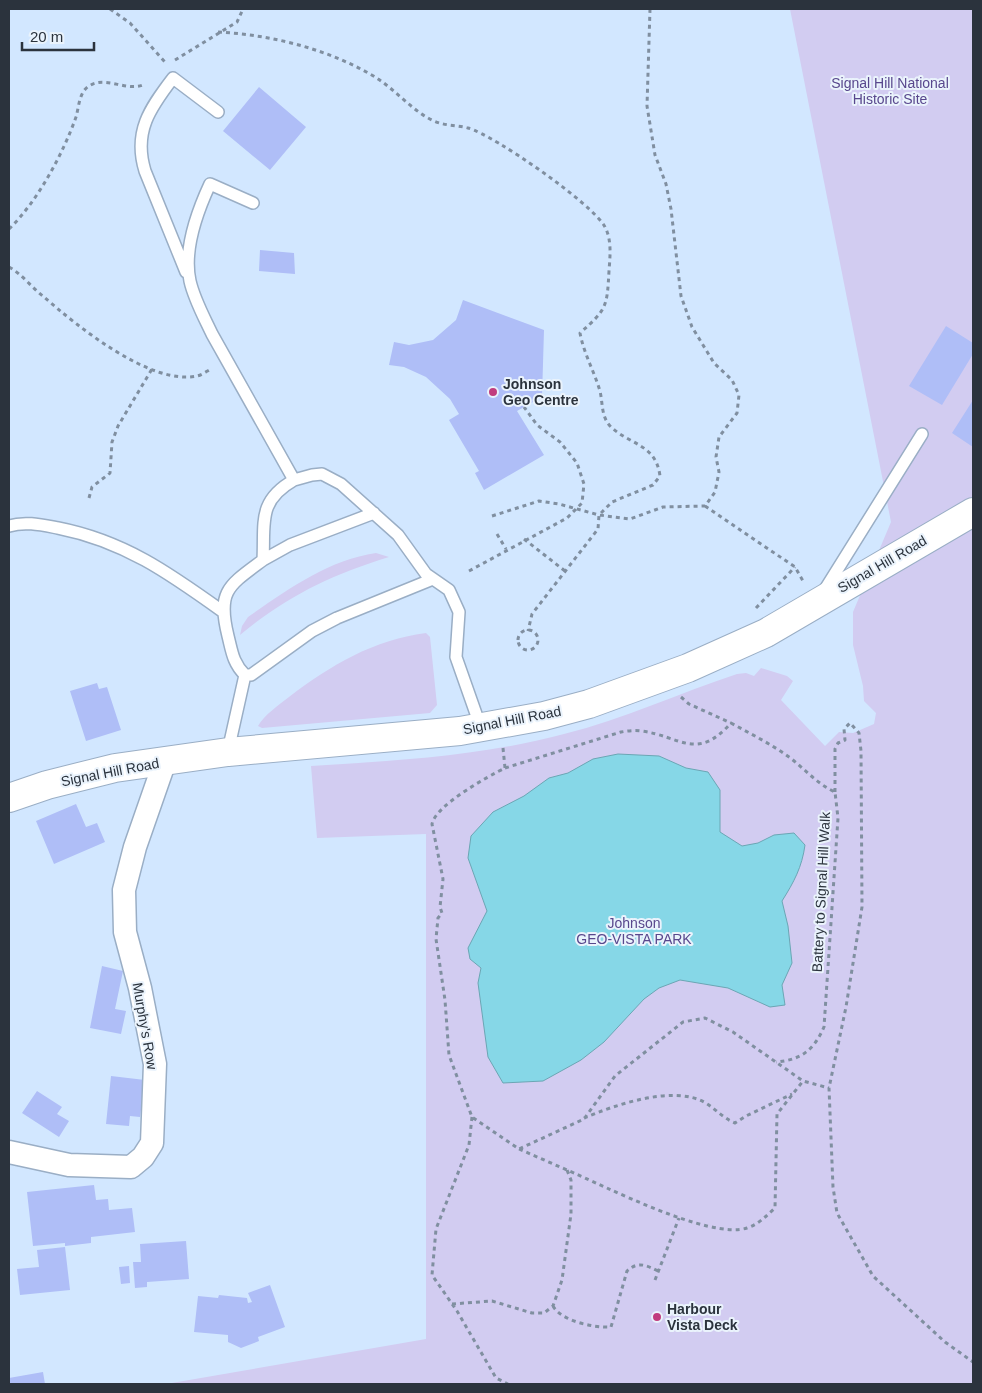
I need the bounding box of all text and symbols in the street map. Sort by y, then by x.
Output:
scale bar [22,20,95,52]
text: 20 m [30,28,63,45]
park label: Signal Hill National Historic Site [831,75,949,107]
place label: Johnson Geo Centre [503,376,579,408]
marker: Johnson Geo Centre [487,386,499,398]
street label: Signal Hill Road [835,532,929,596]
street label: Signal Hill Road [462,703,562,737]
street label: Signal Hill Road [60,755,160,789]
street label: Battery to Signal Hill Walk [809,810,833,973]
park label: Johnson GEO-VISTA PARK [576,915,692,947]
street label: Murphy's Row [129,981,161,1072]
place label: Harbour Vista Deck [667,1301,738,1333]
marker: Harbour Vista Deck [651,1311,663,1323]

